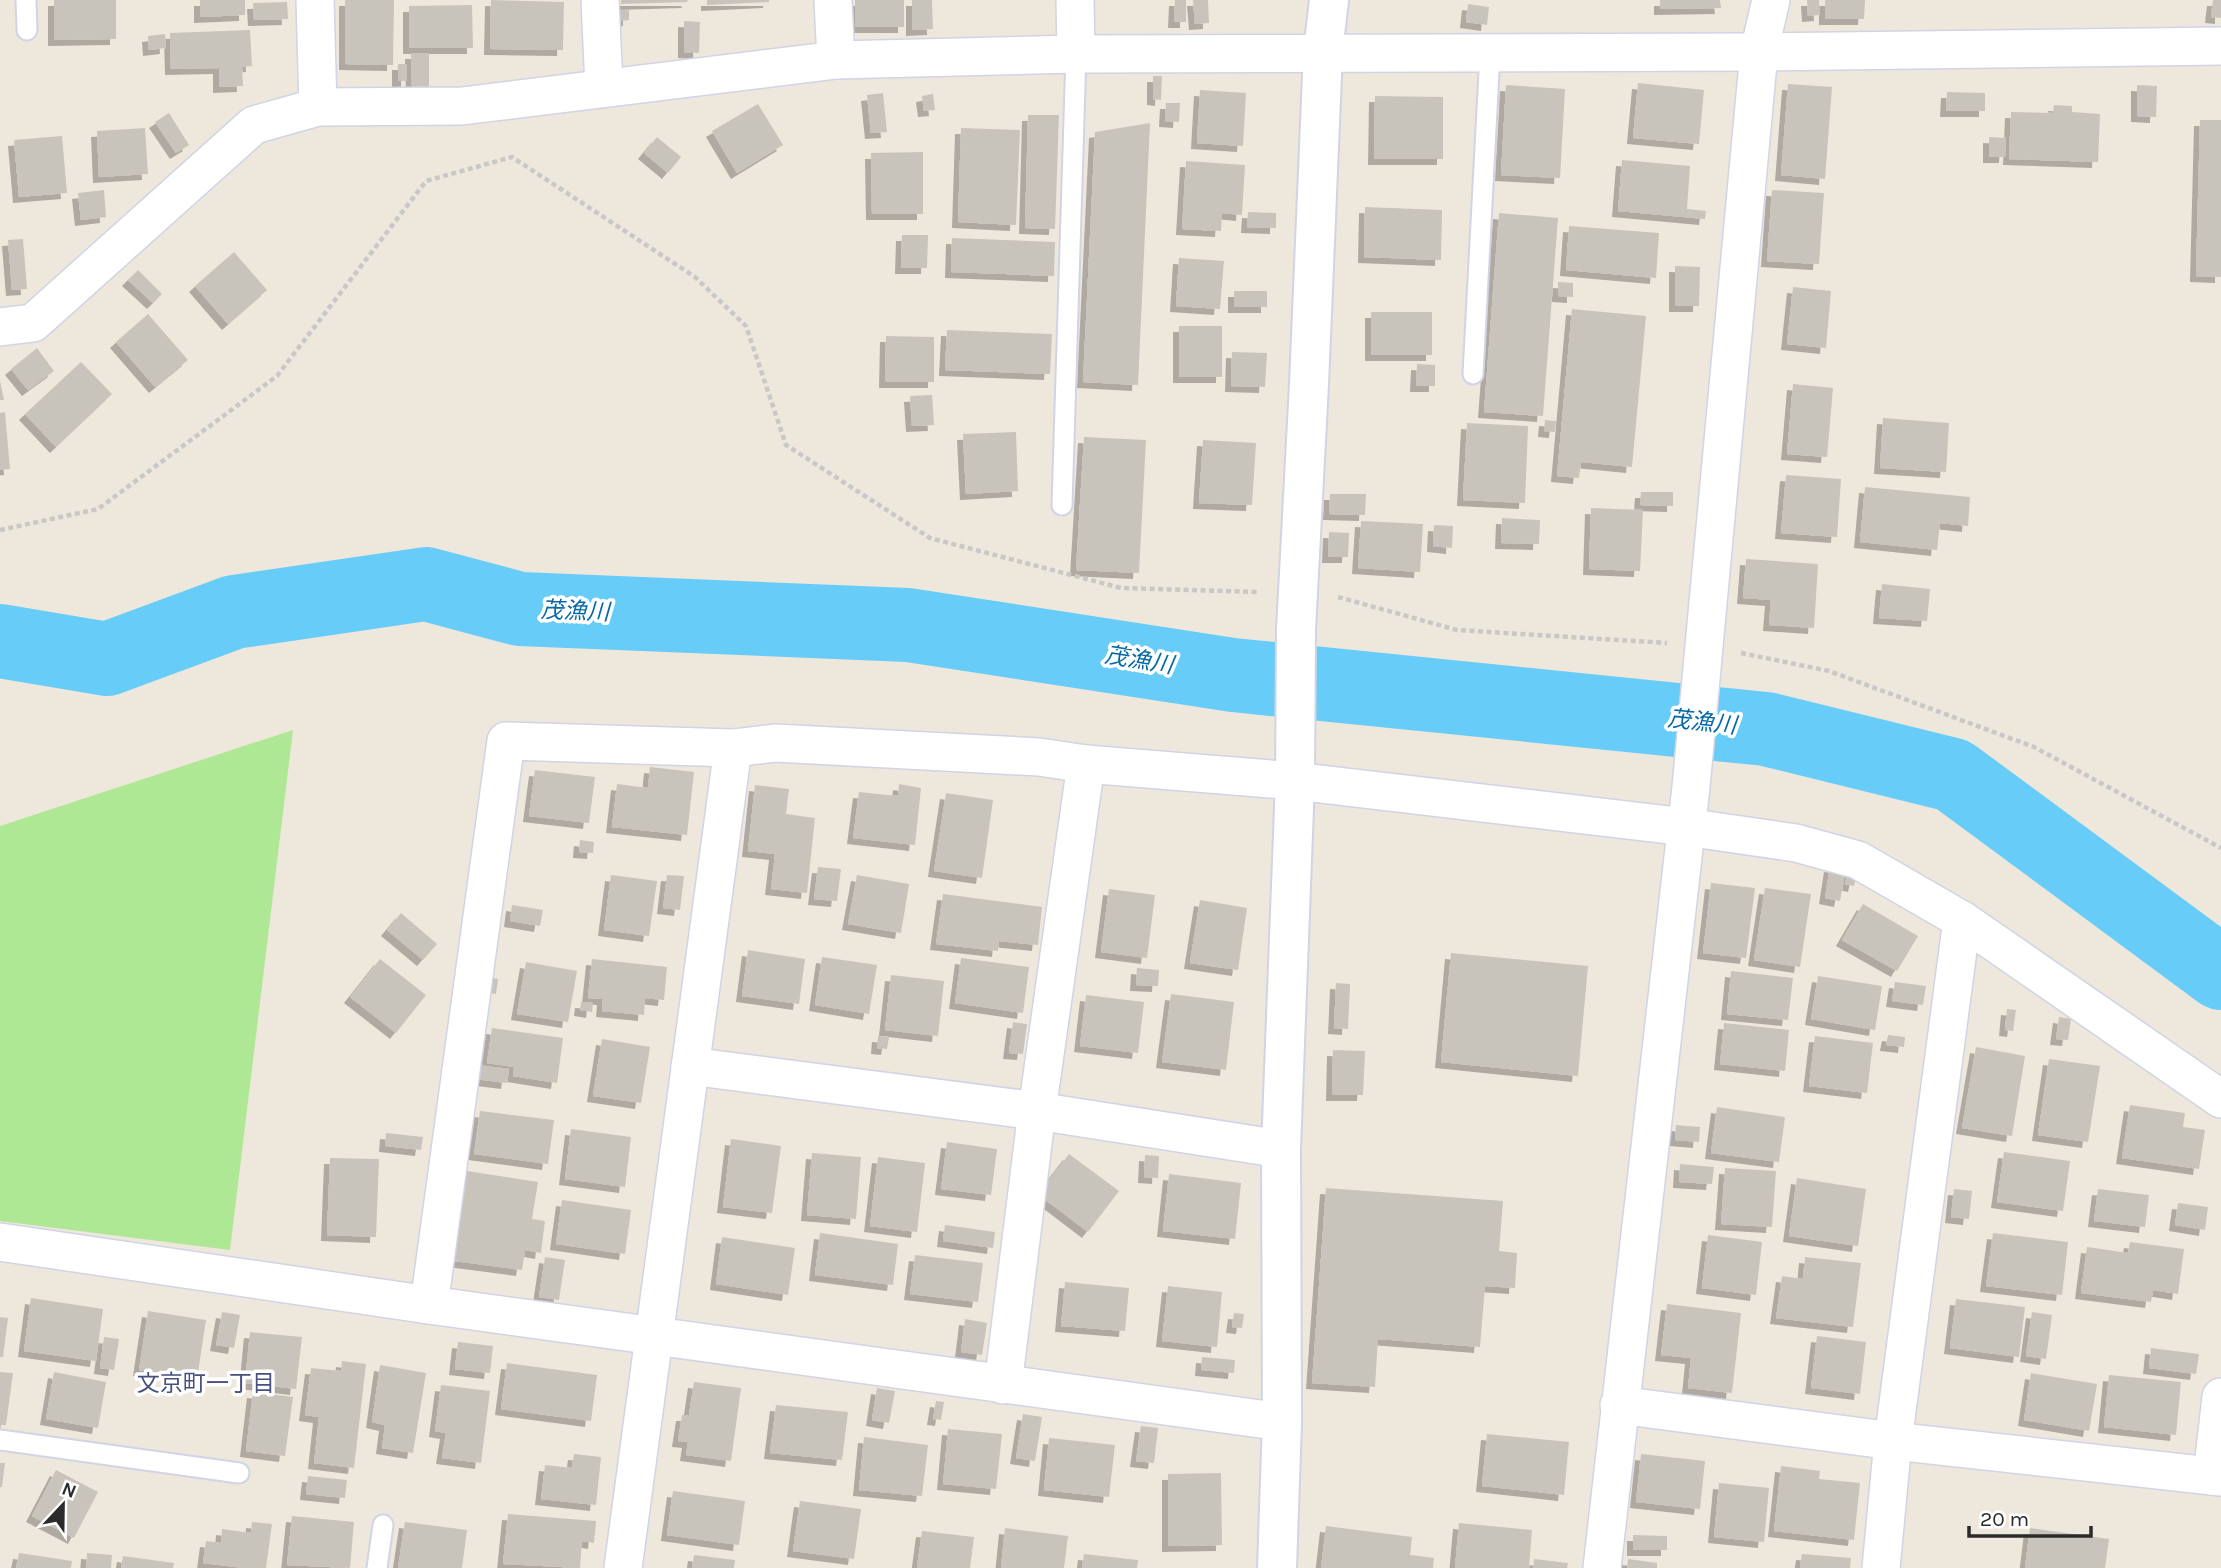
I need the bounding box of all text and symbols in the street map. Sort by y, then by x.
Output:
water label: 茂漁川 [540,596,613,626]
water label: 茂漁川 [1103,641,1178,679]
water label: 茂漁川 [1666,705,1741,739]
district label: 文京町一丁目 [137,1370,275,1397]
north arrow [28,1470,98,1540]
text: N [59,1477,79,1503]
scale bar [1969,1494,2092,1538]
text: 20 m [1980,1507,2029,1531]

